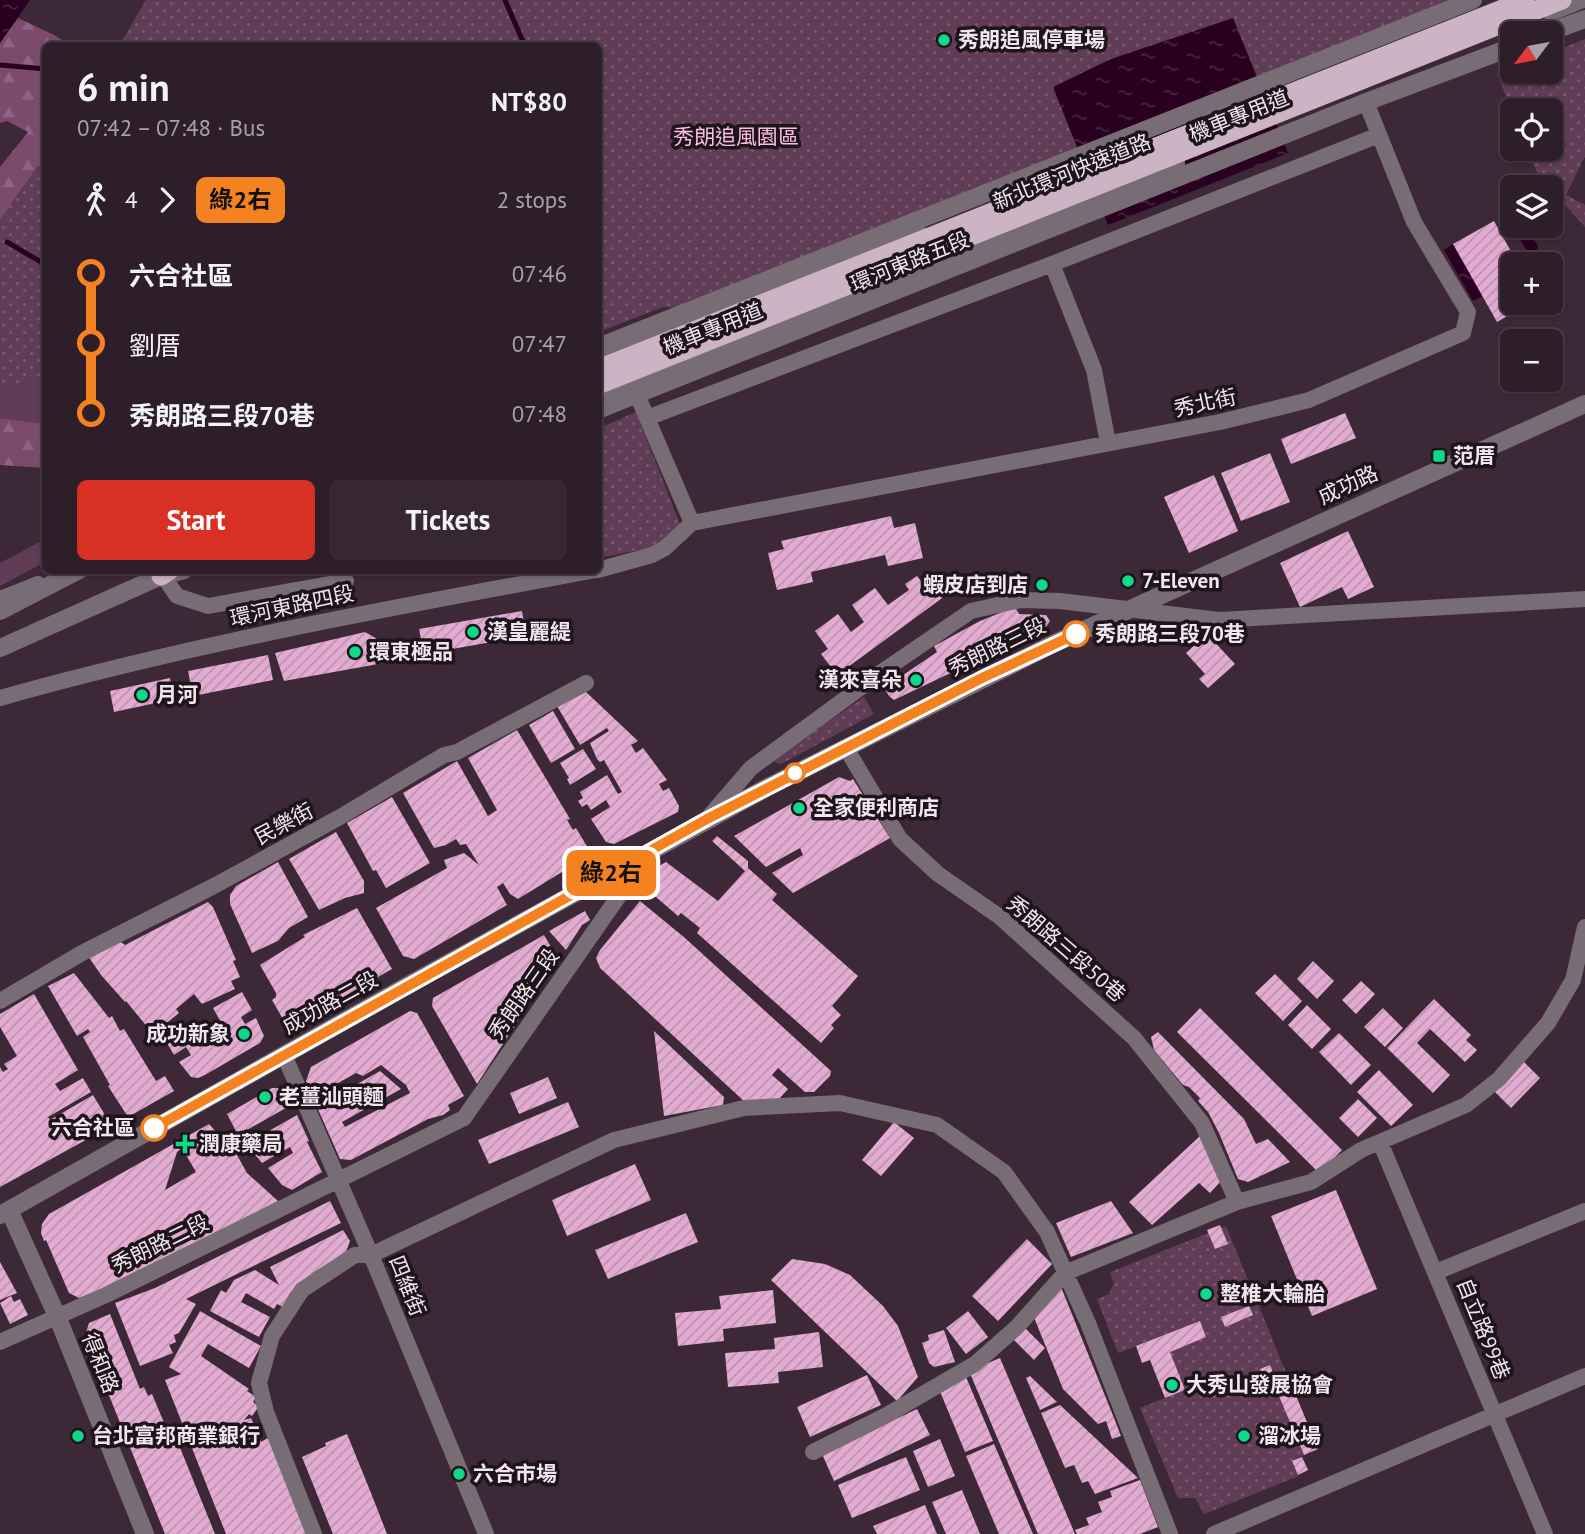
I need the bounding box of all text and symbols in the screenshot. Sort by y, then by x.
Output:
north arrow [1500,21,1563,84]
map controls [1500,21,1563,392]
place label: 秀朗追風停車場 [958,26,1105,53]
marker: 秀朗追風停車場 [936,32,952,48]
text: 6 min [77,62,170,111]
street label: 機車專用道 [1185,83,1293,148]
text: NT$80 [491,85,567,118]
button: locate [1500,98,1563,161]
text: 07:42 – 07:48 · Bus [77,113,265,142]
park label: 秀朗追風園區 [673,123,799,150]
street label: 新北環河快速道路 [989,128,1155,216]
button: layers [1500,175,1563,238]
icon: walk [77,181,115,219]
icon: forward [148,181,186,219]
text: 綠2右 [210,184,271,215]
text: 4 [125,185,138,214]
text: 2 stops [497,185,567,214]
street label: 環河東路五段 [846,225,973,298]
button: + [1500,252,1563,315]
text: 六合社區 [129,259,233,292]
text: 07:46 [512,259,567,288]
street label: 機車專用道 [659,296,767,361]
text: 劉厝 [129,329,181,362]
text: 07:47 [512,329,567,358]
button: − [1500,329,1563,392]
street label: 秀北街 [1171,383,1239,422]
text: 秀朗路三段70巷 [129,399,314,432]
text: 07:48 [512,399,567,428]
place label: 范厝 [1453,442,1495,469]
marker: 范厝 [1431,448,1447,464]
street label: 成功路 [1314,459,1382,510]
button: Start [77,480,315,560]
button: Tickets [329,480,567,560]
place label: 7-Eleven [1142,567,1220,594]
place label: 蝦皮店到店 [923,571,1028,598]
marker: 7-Eleven [1120,573,1136,589]
marker: 蝦皮店到店 [1034,577,1050,593]
street label: 環河東路四段 [227,579,356,632]
street label: 秀朗路三段 [944,611,1050,682]
place label: 漢皇麗緹 [487,618,571,645]
place label: 秀朗路三段70巷 [1095,620,1245,647]
marker: 秀朗路三段70巷 [1063,621,1089,647]
marker: 漢皇麗緹 [465,624,481,640]
place label: 環東極品 [369,638,453,665]
marker: 環東極品 [347,644,363,660]
place label: 漢來喜朵 [818,666,902,693]
marker: 漢來喜朵 [908,672,924,688]
place label: 月河 [156,681,198,708]
marker: 月河 [134,687,150,703]
unlabelled marker [785,763,805,783]
place label: 全家便利商店 [813,794,939,821]
street label: 民樂街 [250,797,318,850]
marker: 全家便利商店 [791,800,807,816]
line badge: 綠2右 [571,850,651,896]
text: 綠2右 [580,857,642,888]
street label: 秀朗路三段50巷 [1001,890,1131,1008]
street label: 秀朗路三段 [482,943,565,1044]
street label: 成功路二段 [277,965,382,1040]
place label: 成功新象 [146,1020,230,1047]
marker: 成功新象 [236,1026,252,1042]
place label: 老薑汕頭麵 [279,1083,384,1110]
marker: 老薑汕頭麵 [257,1089,273,1105]
place label: 六合社區 [51,1114,135,1141]
marker: 六合社區 [141,1115,167,1141]
place label: 潤康藥局 [199,1130,283,1157]
marker: 潤康藥局 [177,1136,193,1152]
street label: 秀朗路二段 [107,1208,213,1279]
street label: 四維街 [383,1252,432,1320]
street label: 自立路99巷 [1451,1274,1516,1383]
place label: 整椎大輪胎 [1220,1280,1325,1307]
marker: 整椎大輪胎 [1198,1286,1214,1302]
street label: 得和路 [76,1329,125,1397]
place label: 大秀山發展協會 [1186,1371,1333,1398]
marker: 大秀山發展協會 [1164,1377,1180,1393]
place label: 台北富邦商業銀行 [92,1422,260,1449]
place label: 溜冰場 [1258,1422,1321,1449]
marker: 台北富邦商業銀行 [70,1428,86,1444]
marker: 溜冰場 [1236,1428,1252,1444]
place label: 六合市場 [473,1460,557,1487]
marker: 六合市場 [451,1466,467,1482]

